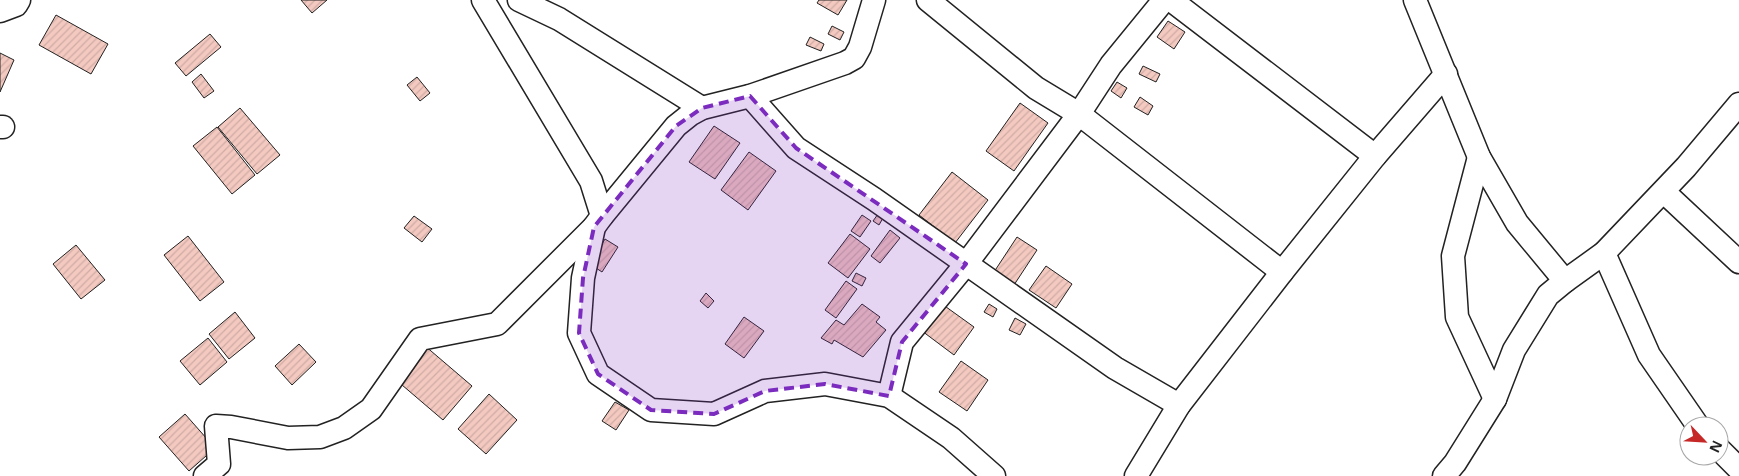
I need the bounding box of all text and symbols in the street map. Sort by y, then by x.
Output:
north arrow [1679,416,1729,466]
text: N [1705,438,1727,456]

